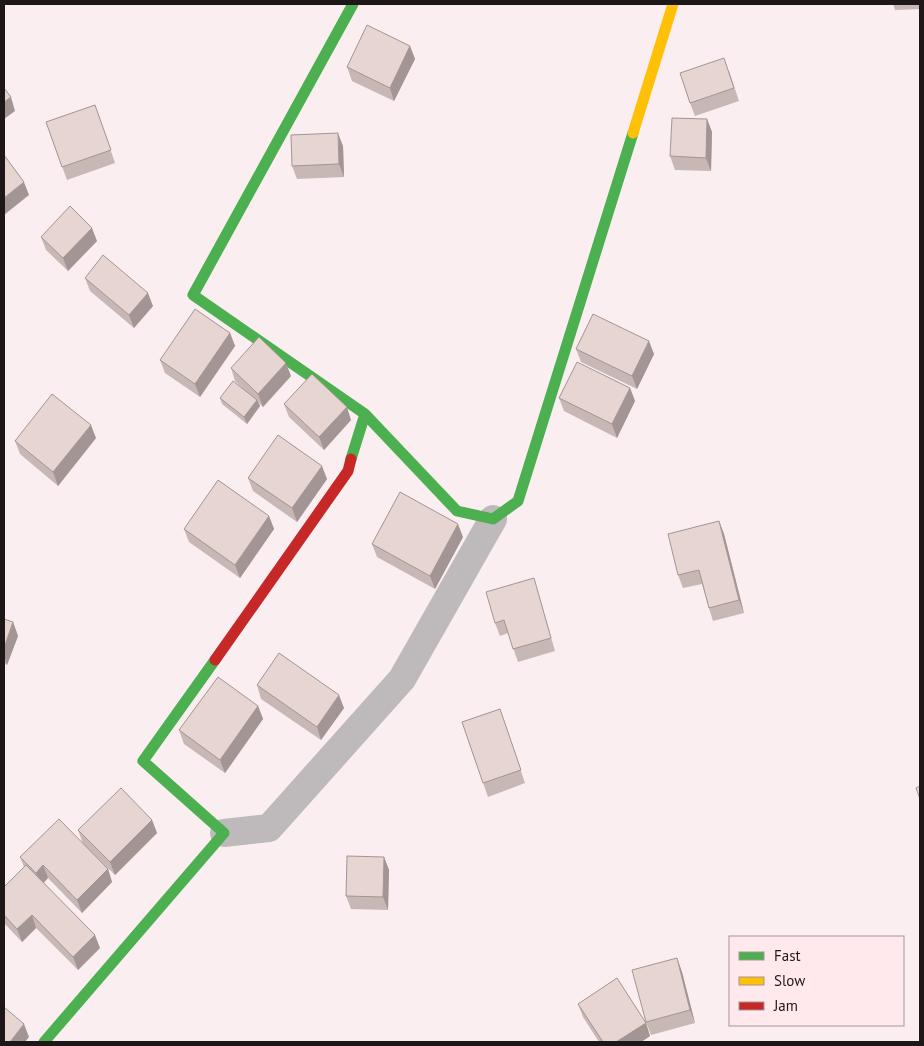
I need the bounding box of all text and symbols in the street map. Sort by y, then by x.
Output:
legend [729,936,904,1026]
text: Fast [774,946,801,965]
text: Slow [774,971,805,990]
text: Jam [773,996,798,1015]

